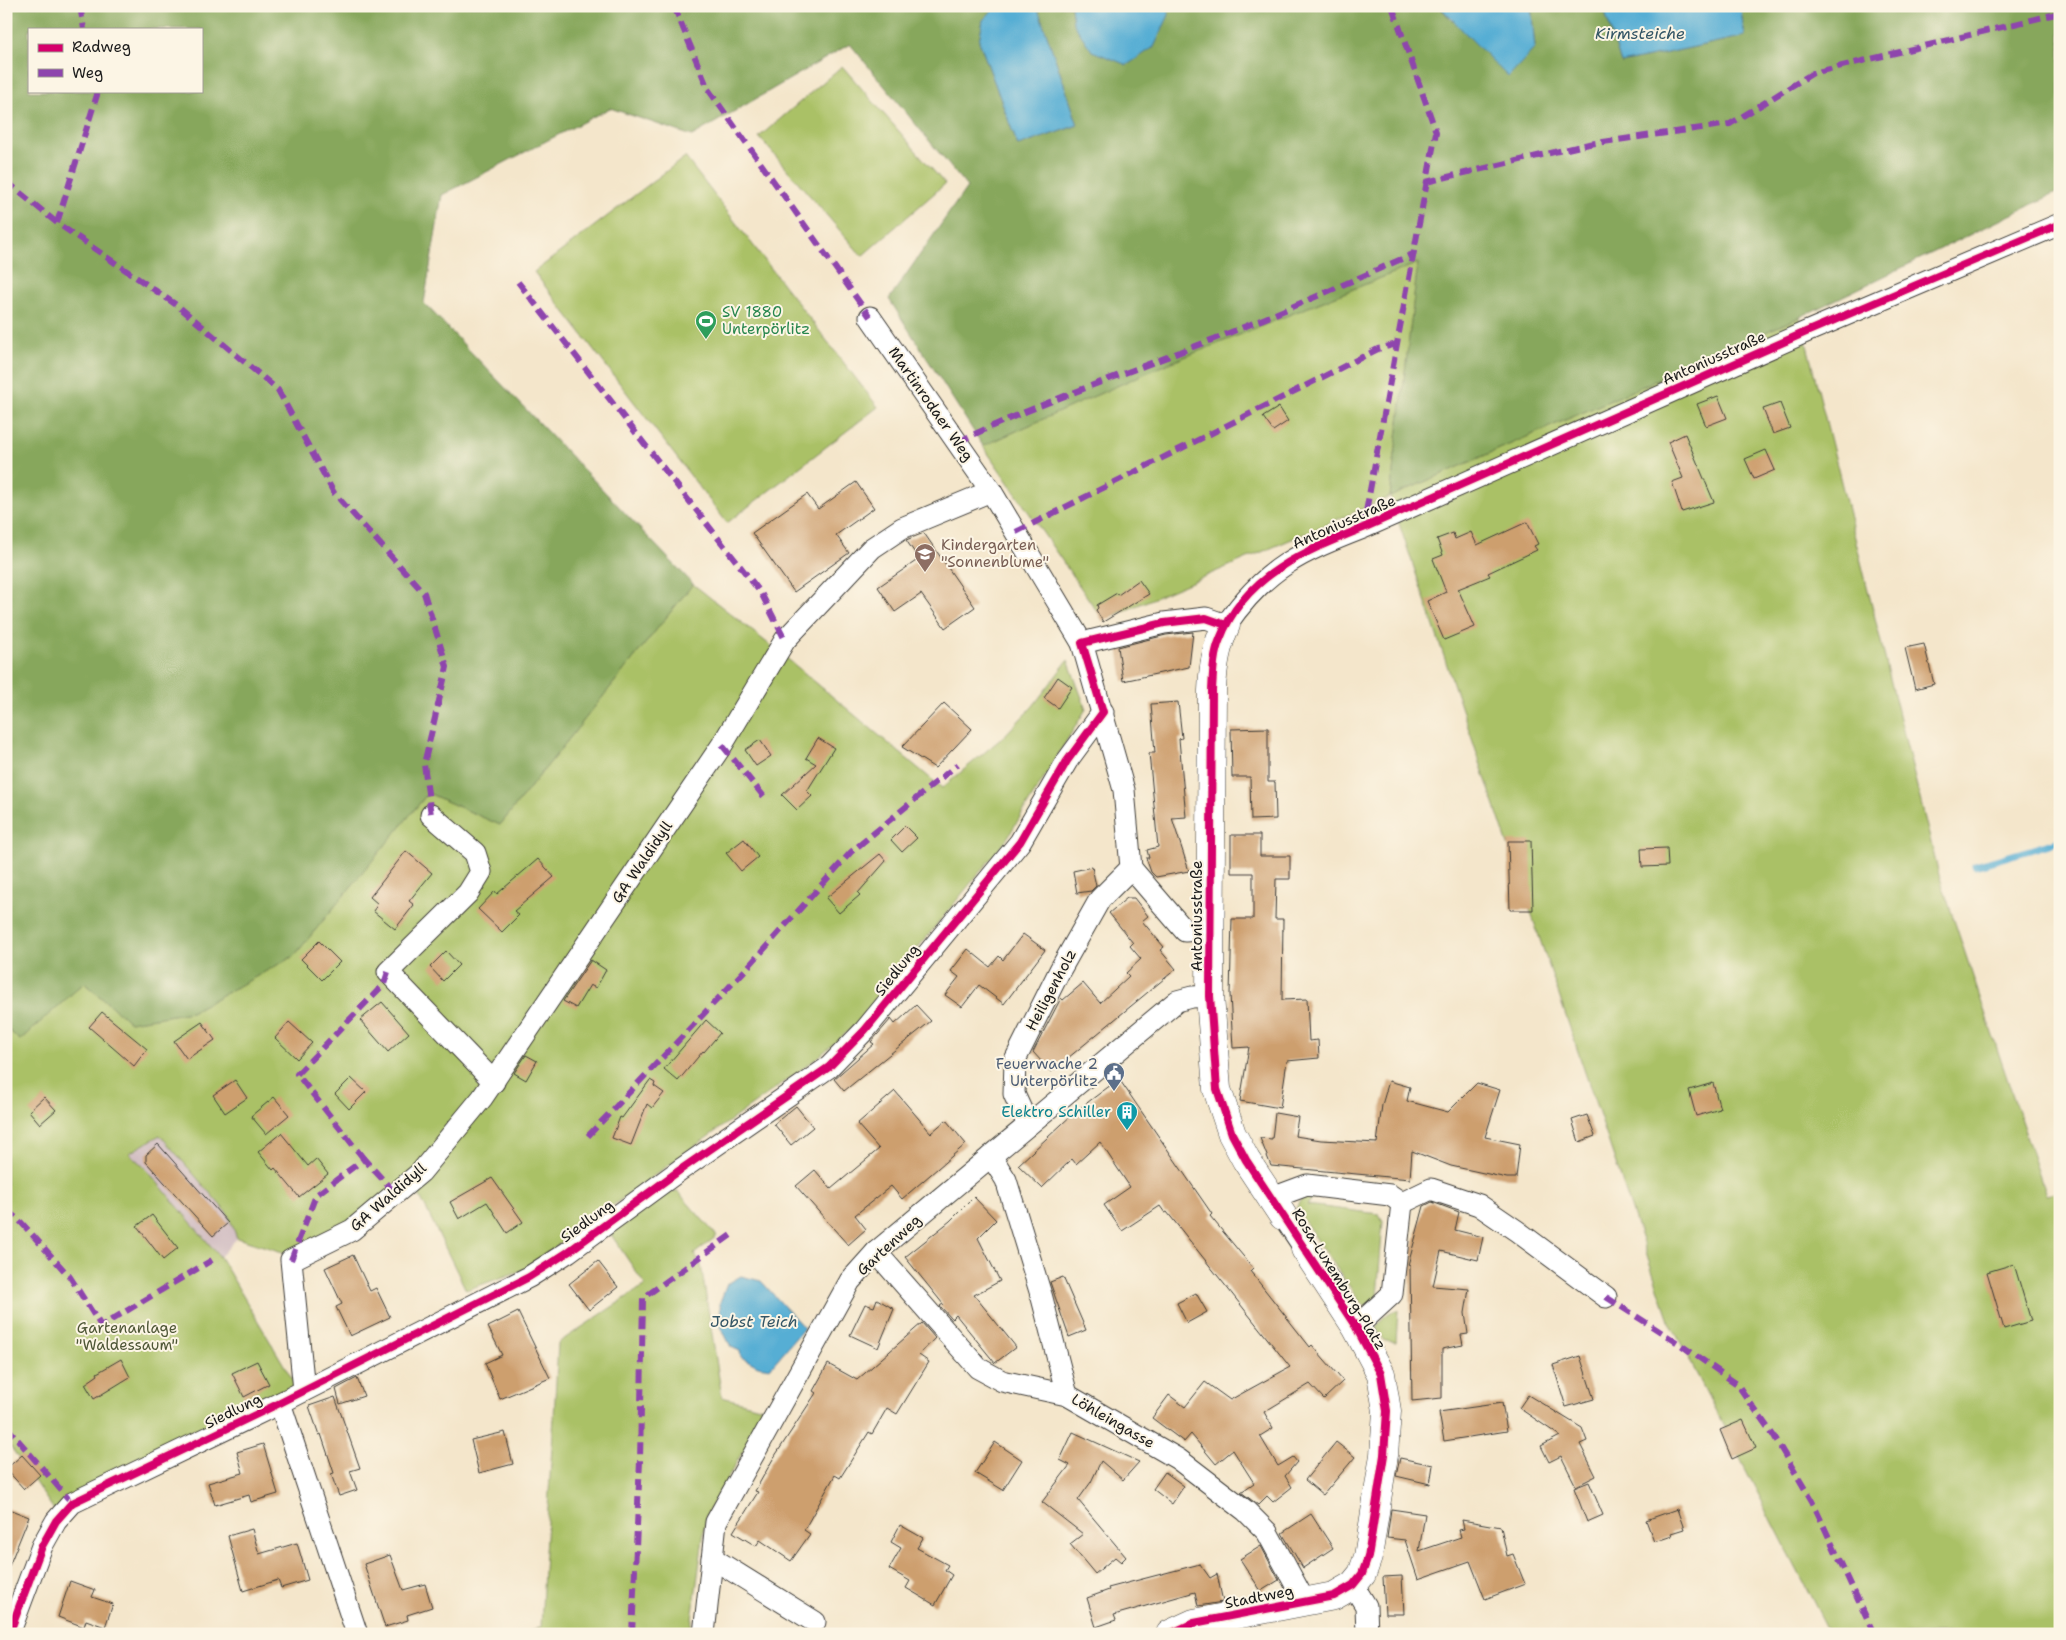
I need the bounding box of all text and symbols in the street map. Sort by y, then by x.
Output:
water label: Kirmsteiche [1595,23,1685,44]
legend [28,28,202,92]
text: Radweg [72,37,131,57]
text: Weg [72,63,103,83]
place label: SV 1880 Unterpörlitz [722,302,810,339]
sports icon: SV 1880 Unterpörlitz [694,309,718,340]
street label: Antoniusstraße [1659,326,1769,390]
street label: Martinrodaer Weg [884,343,978,465]
street label: Antoniusstraße [1289,490,1399,554]
place label: Kindergarten "Sonnenblume" [941,535,1049,572]
school or university icon: Kindergarten "Sonnenblume" [913,542,937,573]
street label: GA Waldidyll [607,817,677,907]
street label: Antoniusstraße [1187,861,1207,971]
street label: Siedlung [870,940,924,1000]
street label: Heiligenholz [1021,946,1081,1034]
place label: Feuerwache 2 Unterpörlitz [996,1054,1098,1091]
public building icon: Feuerwache 2 Unterpörlitz [1102,1061,1126,1092]
building icon: Elektro Schiller [1115,1100,1139,1131]
place label: Elektro Schiller [1001,1102,1111,1122]
street label: GA Waldidyll [346,1158,431,1236]
street label: Siedlung [556,1195,618,1247]
street label: Rosa-Luxemburg-Platz [1287,1204,1391,1354]
street label: Gartenweg [853,1210,925,1280]
water label: Jobst Teich [710,1311,798,1332]
park label: Gartenanlage "Waldessaum" [76,1318,178,1355]
street label: Siedlung [201,1389,265,1433]
street label: Löhleingasse [1068,1389,1158,1453]
street label: Stadtweg [1223,1581,1295,1613]

